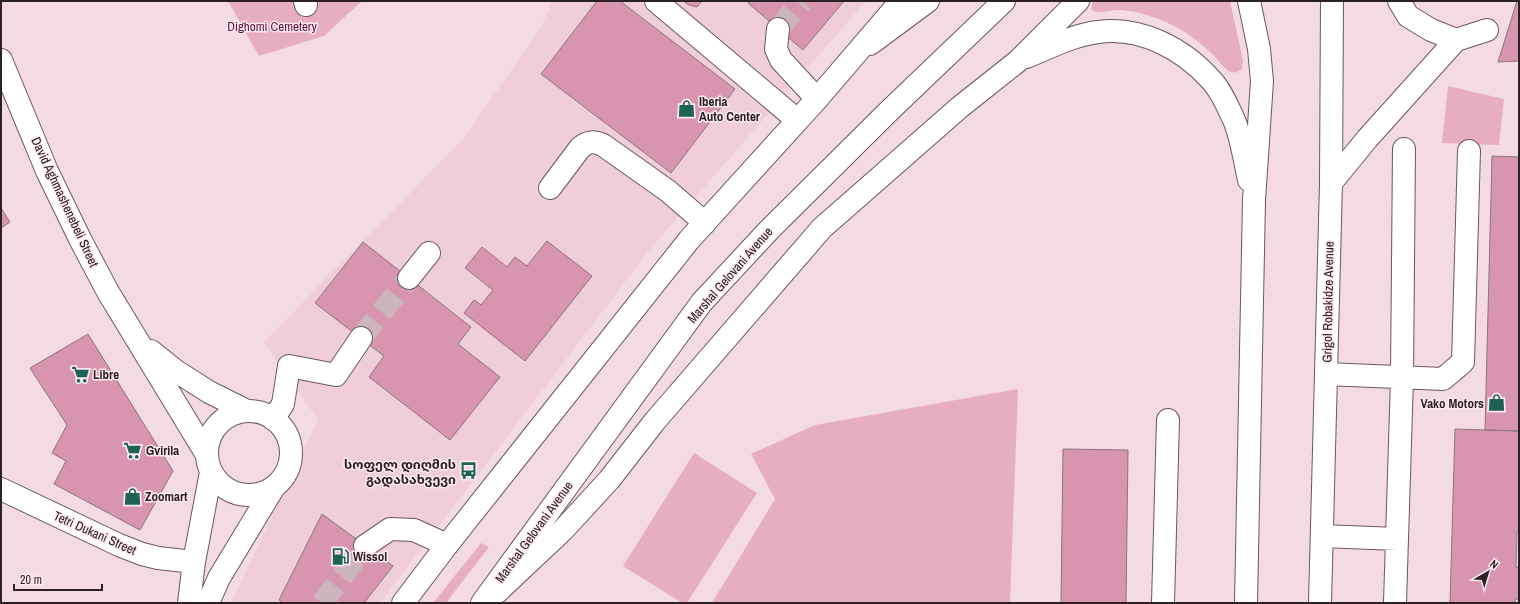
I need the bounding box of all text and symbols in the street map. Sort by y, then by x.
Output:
park label: Dighomi Cemetery [227,18,317,35]
place label: Iberia Auto Center [699,93,761,125]
shop icon: Iberia Auto Center [676,98,696,118]
street label: David Aghmashenebeli Street [27,134,103,270]
street label: Marshal Gelovani Avenue [684,223,776,327]
street label: Grigol Robakidze Avenue [1318,241,1338,363]
supermarket icon: Libre [70,364,90,384]
place label: Libre [93,366,119,383]
shop icon: Vako Motors [1487,393,1507,413]
place label: Vako Motors [1421,395,1484,412]
supermarket icon: Gvirila [123,440,143,460]
place label: Gvirila [146,442,179,459]
place label: სოფელ დიღმის გადასახვევი [344,456,456,488]
bus stop icon: სოფელ დიღმის გადასახვევი [459,461,479,481]
street label: Marshal Gelovani Avenue [491,478,577,586]
shop icon: Zoomart [122,486,142,506]
place label: Zoomart [145,488,188,505]
street label: Tetri Dukani Street [51,507,139,559]
fuel station icon: Wissol [330,546,350,566]
place label: Wissol [353,548,387,565]
north arrow [1468,552,1508,592]
text: N [1487,557,1501,572]
scale bar [14,566,102,592]
text: 20 m [20,572,42,588]

